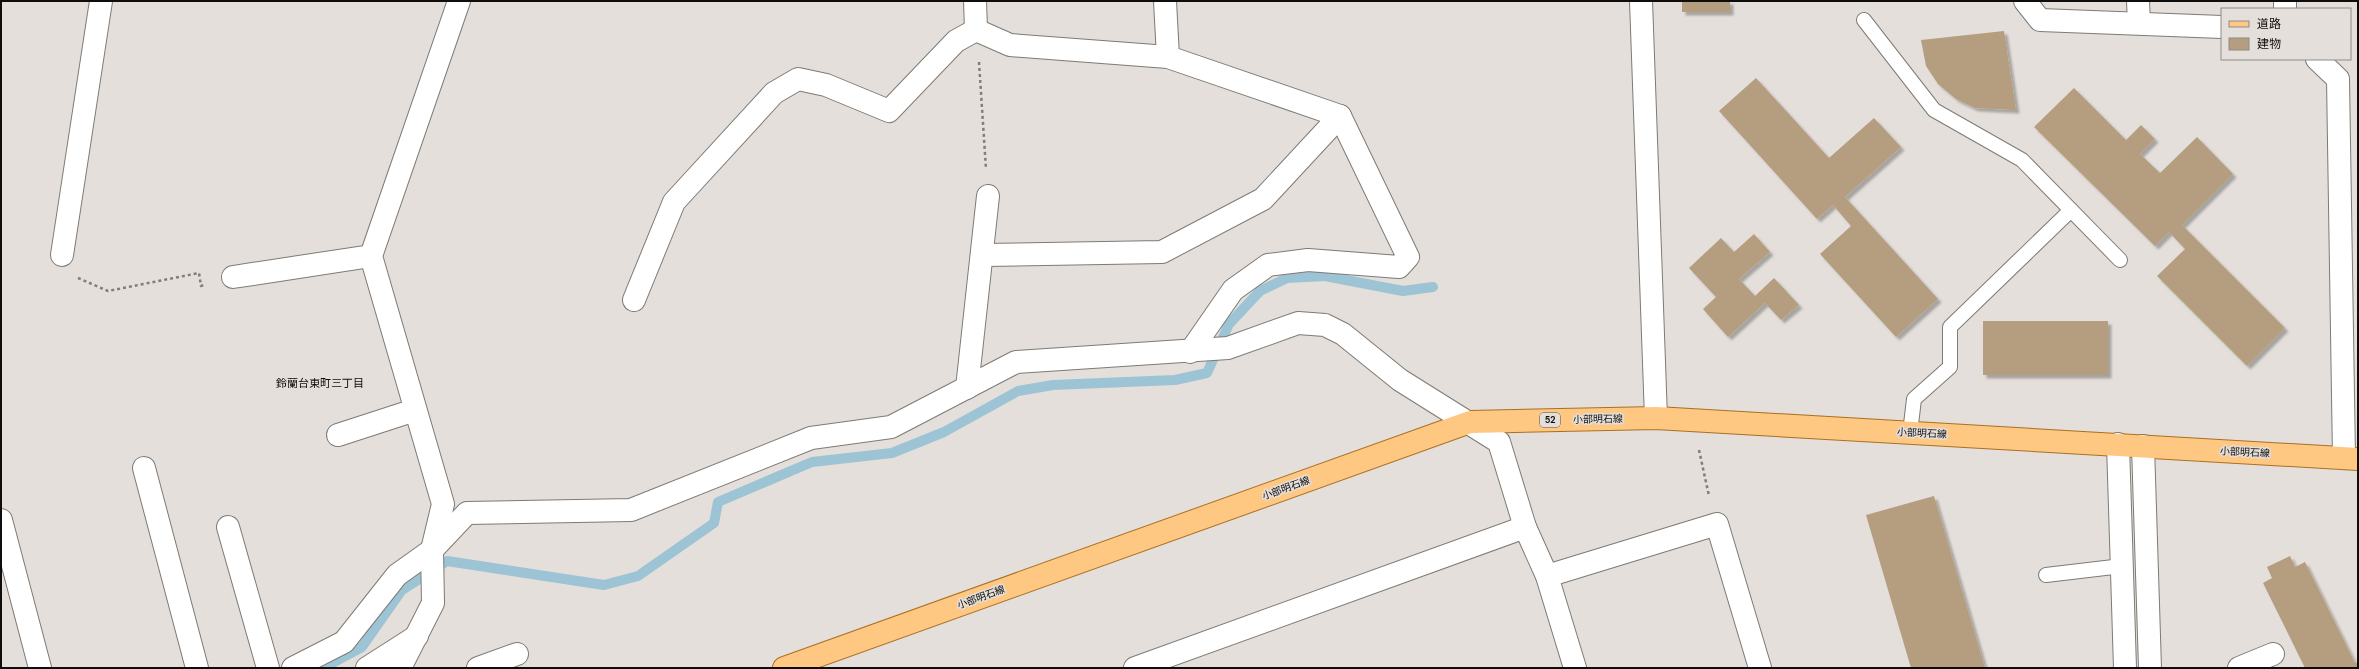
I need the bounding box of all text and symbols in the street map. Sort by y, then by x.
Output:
legend [2221,8,2351,60]
text: 道路 [2257,16,2281,32]
text: 建物 [2257,36,2281,52]
district label: 鈴蘭台東町三丁目 [276,376,364,390]
street label: 小部明石線 [1573,412,1623,426]
road number: 52 [1540,413,1560,427]
street label: 小部明石線 [1897,425,1947,441]
street label: 小部明石線 [2220,444,2270,460]
street label: 小部明石線 [1260,473,1312,503]
street label: 小部明石線 [955,582,1007,612]

